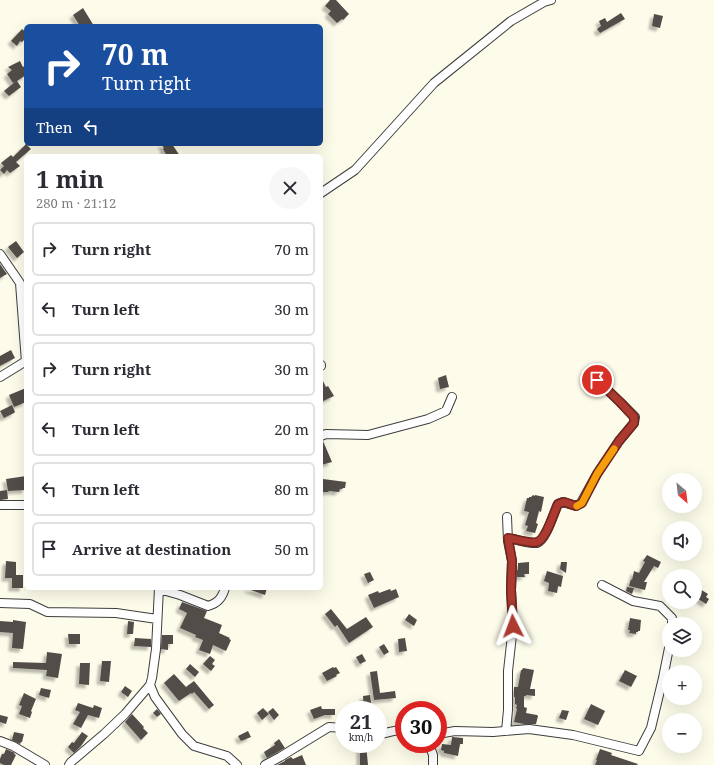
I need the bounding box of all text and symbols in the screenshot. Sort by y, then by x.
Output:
text: 70 m [102,35,169,73]
icon: right [36,40,88,92]
text: Turn right [102,71,191,95]
icon: left [80,116,102,138]
text: Then [36,117,72,137]
text: 1 min [36,162,104,195]
button: close [269,167,311,209]
text: 280 m · 21:12 [36,194,116,212]
icon: right [38,238,60,260]
text: Turn right [72,239,151,259]
text: 70 m [274,239,309,259]
icon: left [38,298,60,320]
text: Turn left [72,299,140,319]
text: 30 m [274,299,309,319]
icon: right [38,358,60,380]
text: Turn right [72,359,151,379]
text: 30 m [274,359,309,379]
pin [580,363,614,397]
icon: arrive [586,369,608,391]
icon: left [38,418,60,440]
text: Turn left [72,419,140,439]
text: 20 m [274,419,309,439]
north arrow [662,473,702,513]
map controls [662,473,702,753]
icon: left [38,478,60,500]
text: Turn left [72,479,140,499]
text: 80 m [274,479,309,499]
button: sound [662,521,702,561]
icon: arrive [38,538,60,560]
text: Arrive at destination [72,539,231,559]
text: 50 m [274,539,309,559]
button: search [662,569,702,609]
position arrow [492,605,534,647]
button: layers [662,617,702,657]
button: + [662,665,702,705]
speed limit sign: 30 [395,701,447,753]
text: 21 [350,708,372,735]
button: − [662,713,702,753]
text: km/h [349,730,373,744]

